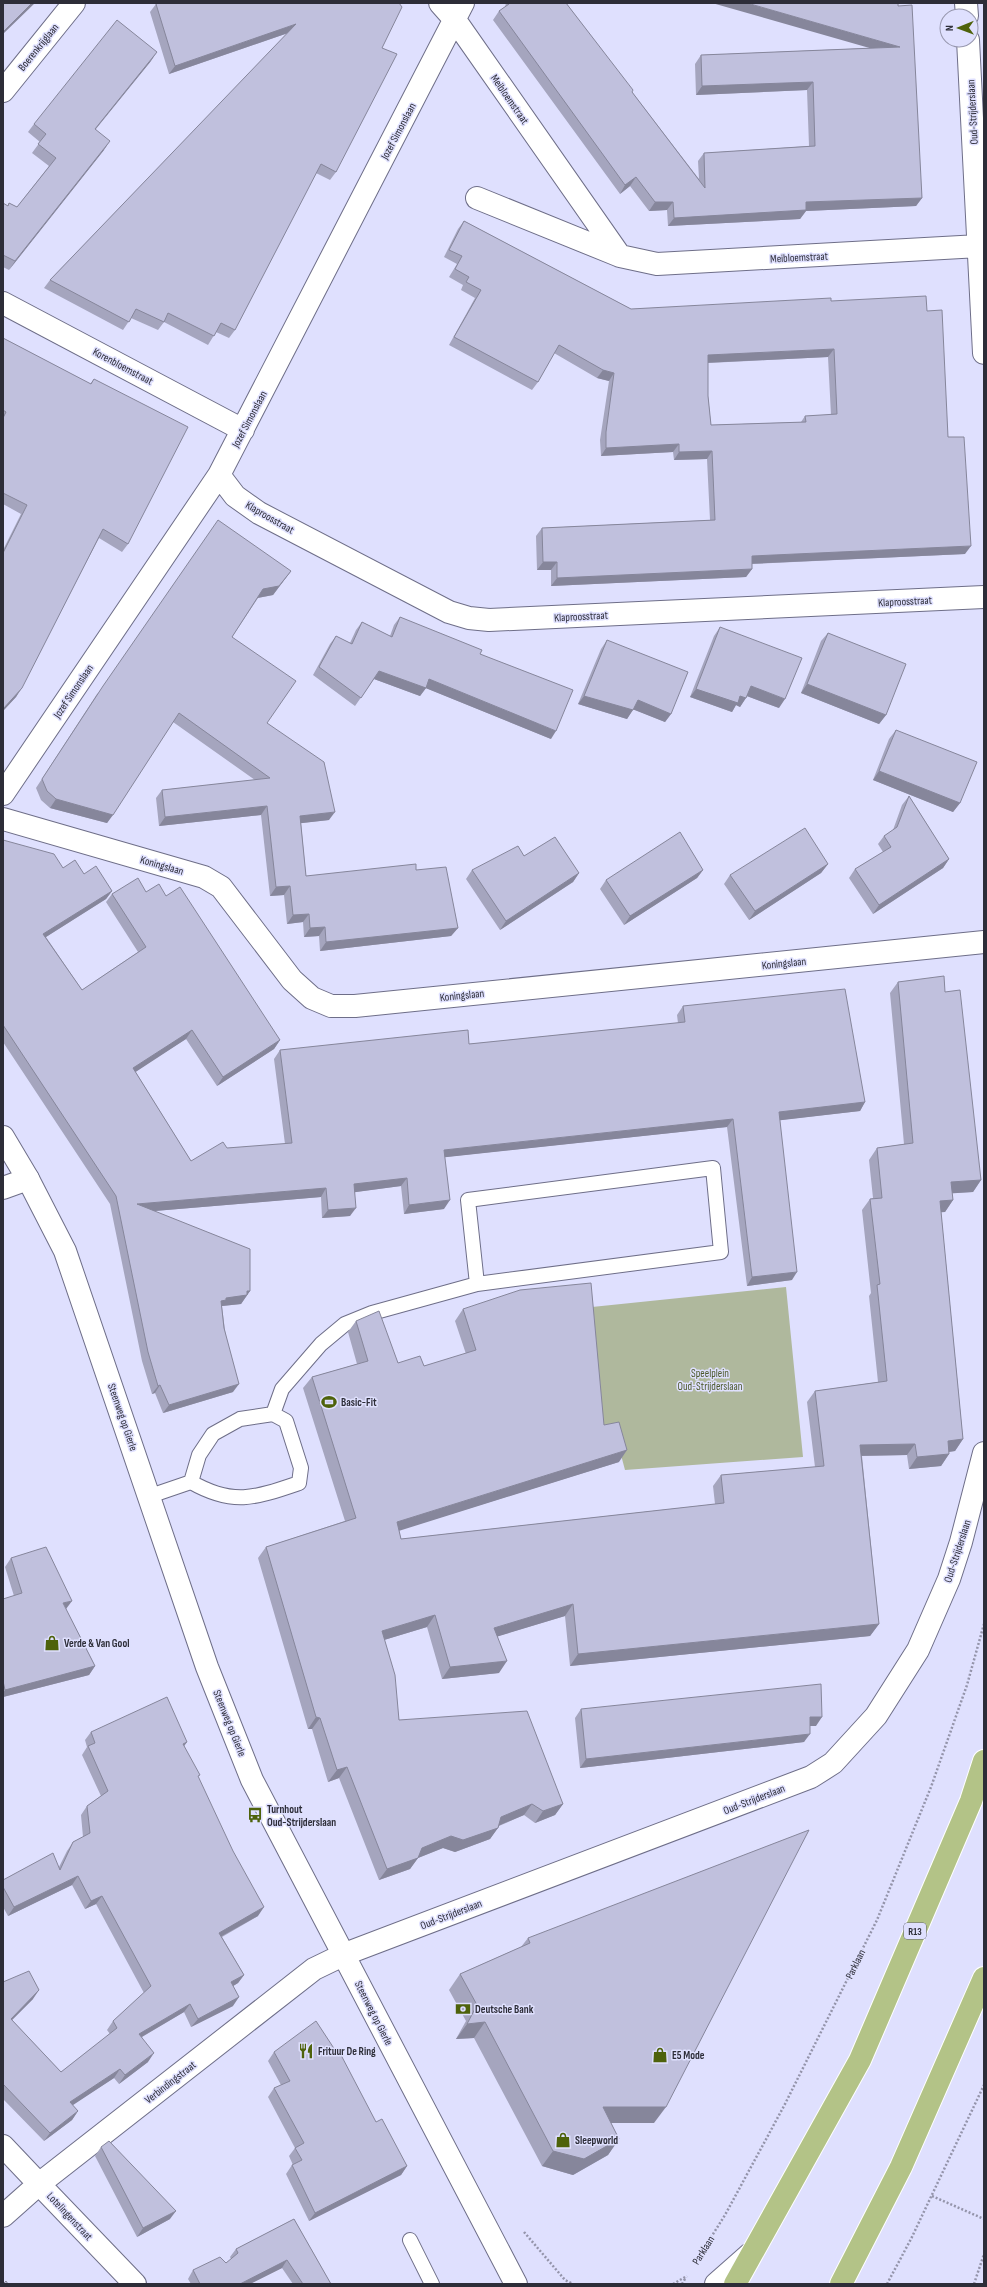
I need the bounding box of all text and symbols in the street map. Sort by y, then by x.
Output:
north arrow [939,8,979,48]
street label: Boerenkrijglaan [15,21,62,74]
text: N [943,25,956,31]
street label: Meibloemstraat [488,72,532,127]
street label: Oud-Strijderslaan [964,79,981,145]
street label: Jozef Simonslaan [378,100,419,163]
street label: Meibloemstraat [770,249,829,266]
street label: Korenbloemstraat [90,345,156,388]
street label: Jozef Simonslaan [229,388,270,451]
street label: Klaproosstraat [243,498,297,537]
street label: Klaproosstraat [878,594,933,609]
street label: Klaproosstraat [554,609,609,624]
street label: Jozef Simonslaan [50,662,96,722]
street label: Koningslaan [139,853,185,878]
street label: Koningslaan [761,955,807,972]
street label: Koningslaan [439,987,485,1004]
park label: Speelplein Oud-Strijderslaan [678,1367,743,1393]
street label: Steenweg op Gierle [105,1382,140,1453]
sports icon: Basic-Fit [320,1393,338,1411]
place label: Basic-Fit [341,1396,377,1409]
street label: Oud-Strijderslaan [941,1518,974,1584]
shop icon: Verde & Van Gool [43,1634,61,1652]
place label: Verde & Van Gool [64,1637,129,1650]
street label: Steenweg op Gierle [210,1688,249,1758]
street label: Oud-Strijderslaan [722,1782,787,1817]
place label: Turnhout Oud-Strijderslaan [267,1803,336,1829]
bus stop icon: Turnhout Oud-Strijderslaan [246,1806,264,1824]
street label: Oud-Strijderslaan [419,1897,484,1932]
road number: R13 [904,1923,926,1939]
street label: Parklaan [843,1947,868,1981]
street label: Steenweg op Gierle [352,1979,395,2048]
bank icon: Deutsche Bank [454,2000,472,2018]
place label: Deutsche Bank [475,2003,534,2016]
restaurant icon: Frituur De Ring [297,2042,315,2060]
place label: Frituur De Ring [318,2045,376,2058]
shop icon: E5 Mode [651,2046,669,2064]
place label: E5 Mode [672,2049,705,2062]
street label: Verbindingstraat [142,2058,199,2106]
shop icon: Sleepworld [554,2131,572,2149]
place label: Sleepworld [575,2134,618,2147]
street label: Lotelingenstraat [44,2190,96,2243]
street label: Parklaan [690,2233,717,2267]

